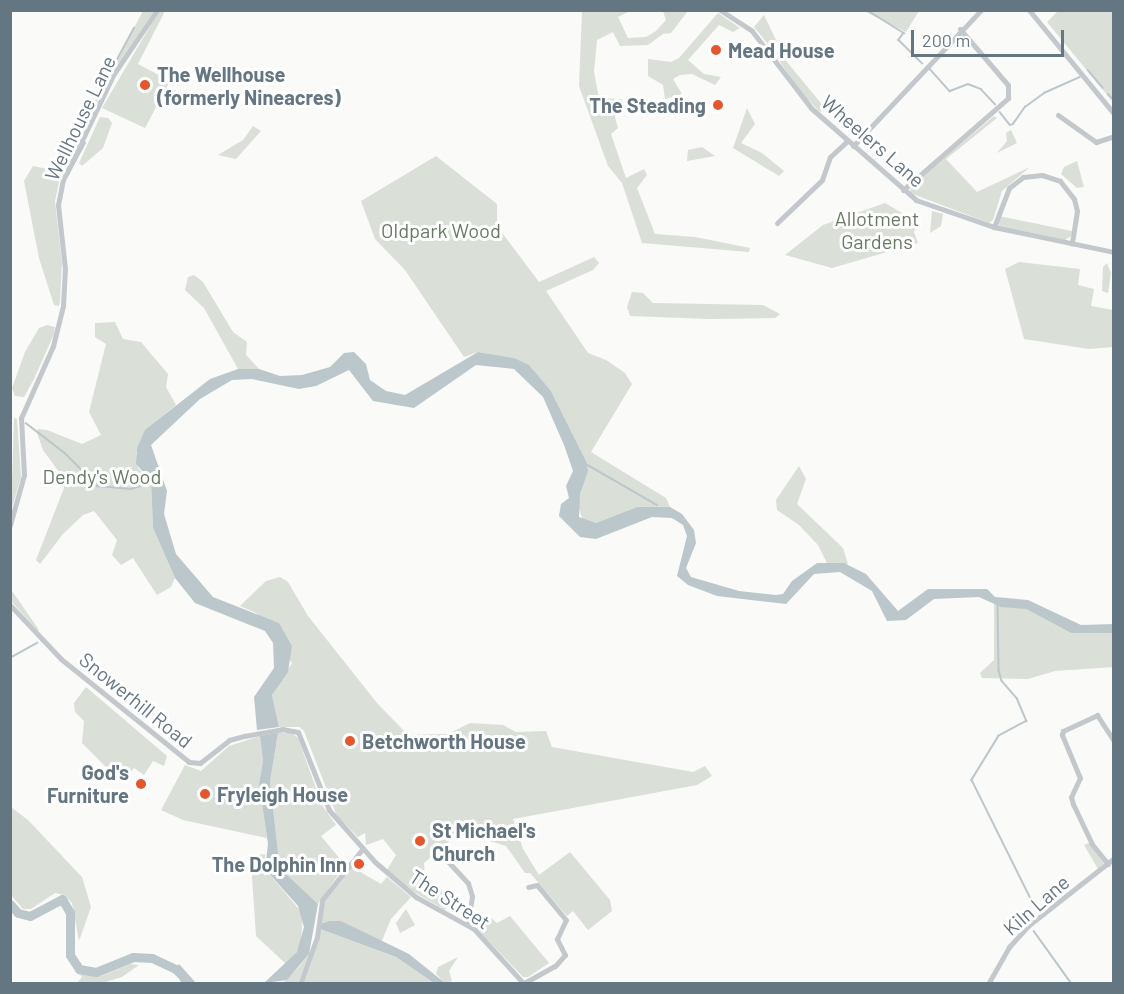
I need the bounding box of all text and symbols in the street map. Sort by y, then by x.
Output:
scale bar [914,18,1067,56]
text: 200 m [922,29,970,51]
place label: Mead House [728,38,835,62]
marker: Mead House [709,43,723,57]
street label: Wellhouse Lane [39,52,121,184]
place label: The Wellhouse (formerly Nineacres) [157,62,341,109]
marker: The Wellhouse (formerly Nineacres) [138,78,152,92]
street label: Wheelers Lane [817,90,929,192]
place label: The Steading [589,93,706,117]
marker: The Steading [711,98,725,112]
park label: Allotment Gardens [835,207,919,254]
park label: Oldpark Wood [381,218,501,242]
park label: Dendy's Wood [43,464,161,488]
street label: Snowerhill Road [75,647,197,753]
place label: Betchworth House [362,729,526,753]
marker: Betchworth House [343,734,357,748]
place label: God's Furniture [47,760,129,807]
marker: God's Furniture [134,777,148,791]
place label: Fryleigh House [217,782,348,806]
marker: Fryleigh House [198,787,212,801]
place label: St Michael's Church [432,818,536,865]
marker: St Michael's Church [413,834,427,848]
place label: The Dolphin Inn [212,852,347,876]
marker: The Dolphin Inn [352,857,366,871]
street label: The Street [405,864,495,934]
street label: Kiln Lane [998,870,1074,940]

